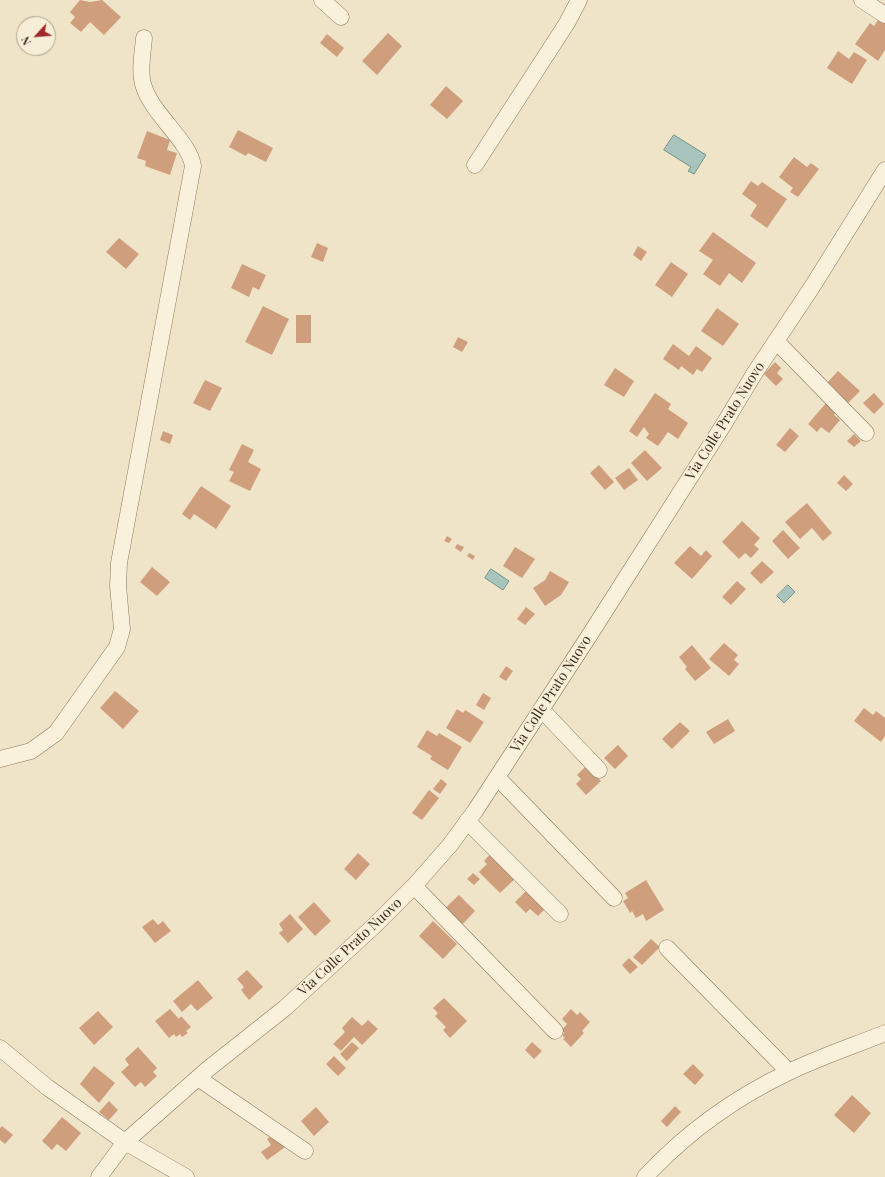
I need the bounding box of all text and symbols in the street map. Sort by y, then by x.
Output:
north arrow [16,16,56,56]
text: N [17,34,34,48]
street label: Via Colle Prato Nuovo [682,359,768,483]
street label: Via Colle Prato Nuovo [507,632,595,756]
street label: Via Colle Prato Nuovo [295,895,405,999]

